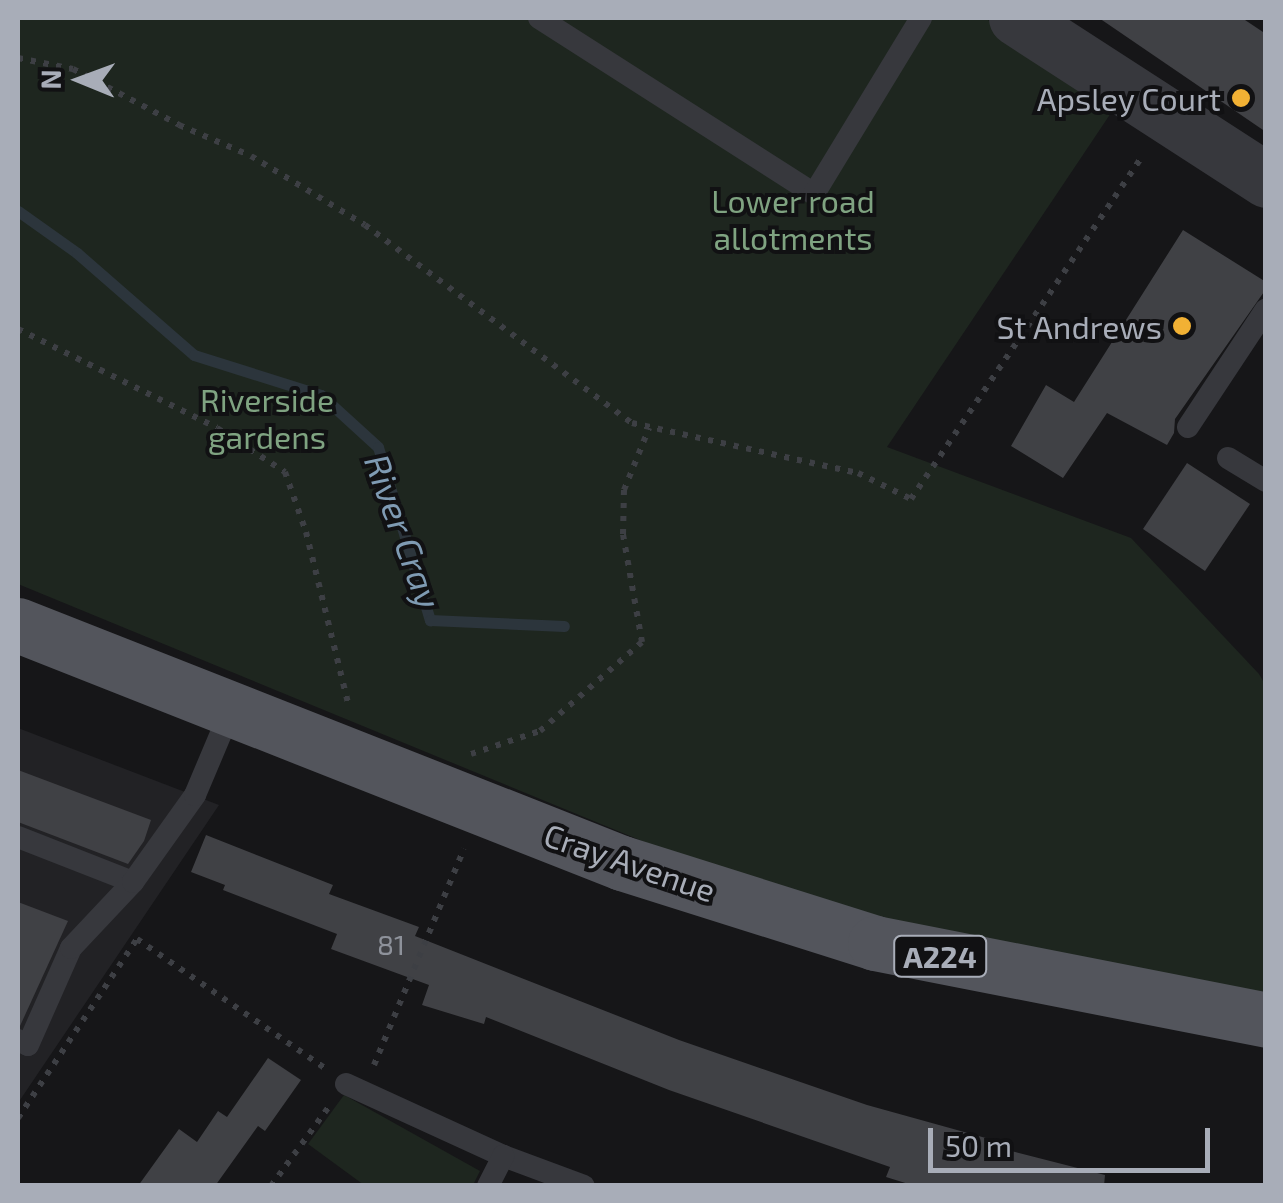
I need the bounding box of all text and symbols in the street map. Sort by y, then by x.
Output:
north arrow [30,30,130,130]
text: N [33,69,67,90]
place label: Apsley Court [1036,79,1221,117]
marker: Apsley Court [1230,87,1252,109]
park label: Lower road allotments [711,182,875,257]
place label: St Andrews [996,307,1162,345]
marker: St Andrews [1171,315,1193,337]
park label: Riverside gardens [200,381,334,456]
water label: River Cray [357,448,451,614]
street label: Cray Avenue [539,815,721,909]
house number: 81 [377,927,405,961]
road number: A224 [892,931,988,981]
scale bar [933,1108,1216,1170]
text: 50 m [945,1127,1012,1163]

